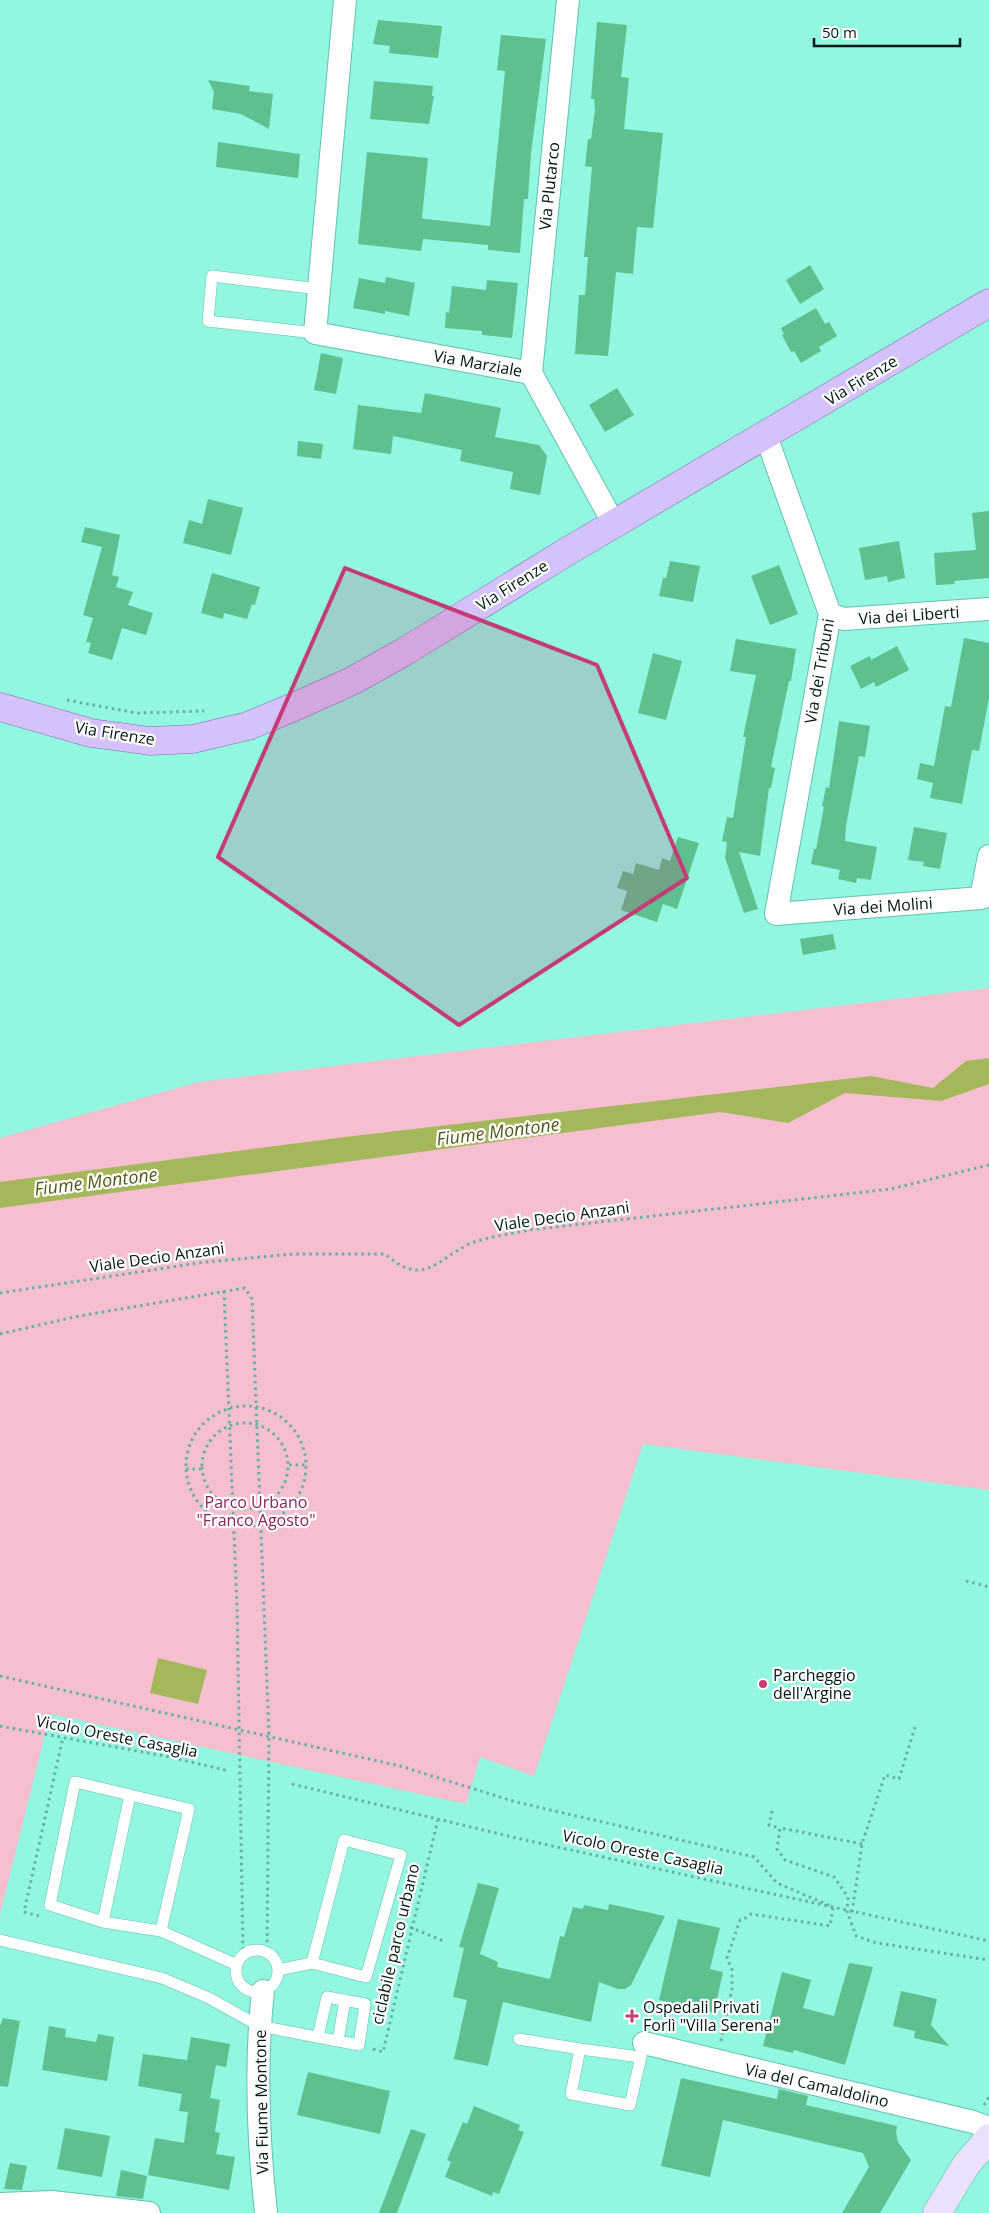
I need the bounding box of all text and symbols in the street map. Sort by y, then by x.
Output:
scale bar [814,15,960,47]
text: 50 m [822,22,857,42]
street label: Via Plutarco [533,141,565,231]
street label: Via Marziale [432,344,524,382]
street label: Via Firenze [821,350,901,410]
street label: Via Firenze [472,554,552,616]
street label: Via dei Liberti [858,601,960,629]
street label: Via dei Tribuni [799,617,839,725]
street label: Via Firenze [73,716,157,750]
street label: Via dei Molini [833,892,933,920]
water label: Fiume Montone [435,1112,561,1150]
water label: Fiume Montone [33,1162,159,1200]
street label: Viale Decio Anzani [493,1196,631,1236]
street label: Viale Decio Anzani [88,1237,226,1277]
park label: Parco Urbano "Franco Agosto" [196,1491,316,1531]
place label: Parcheggio dell'Argine [773,1664,856,1704]
marker: Parcheggio dell'Argine [757,1678,769,1690]
street label: Vicolo Oreste Casaglia [34,1710,200,1762]
street label: Vicolo Oreste Casaglia [560,1824,726,1880]
street label: ciclabile parco urbano [366,1861,424,2027]
place label: Ospedali Privati Forlì "Villa Serena" [643,1996,779,2036]
marker: Ospedali Privati Forlì "Villa Serena" [625,2009,639,2023]
street label: Via Fiume Montone [249,2029,273,2175]
street label: Via del Camaldolino [743,2058,891,2112]

